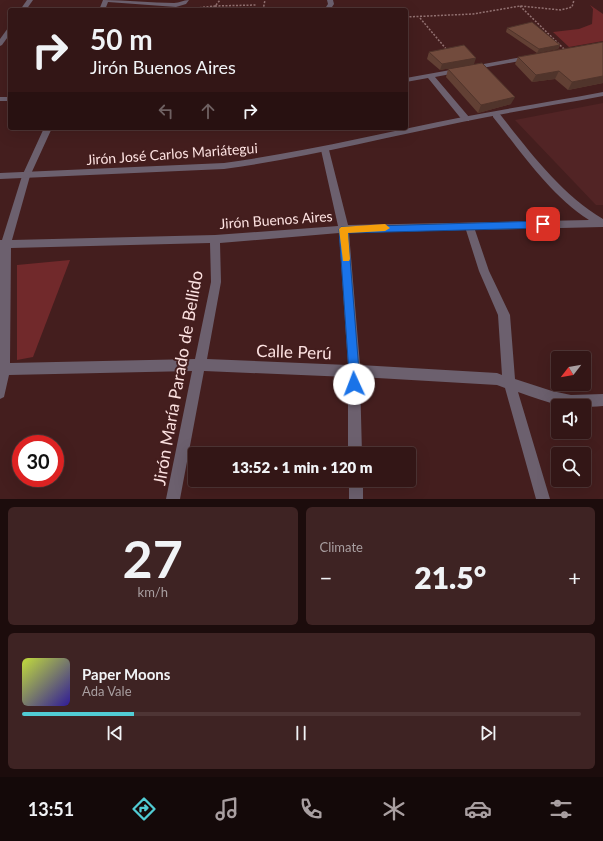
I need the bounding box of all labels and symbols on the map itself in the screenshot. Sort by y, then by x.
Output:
street label: Jirón José Carlos Mariátegui [86,139,258,168]
street label: Jirón Buenos Aires [219,207,333,232]
pin [526,207,560,241]
street label: Jirón María Parado de Bellido [148,269,207,487]
street label: Calle Perú [256,340,332,363]
north arrow [551,351,591,391]
position arrow [333,363,375,405]
speed limit sign: 30 [12,435,64,487]

